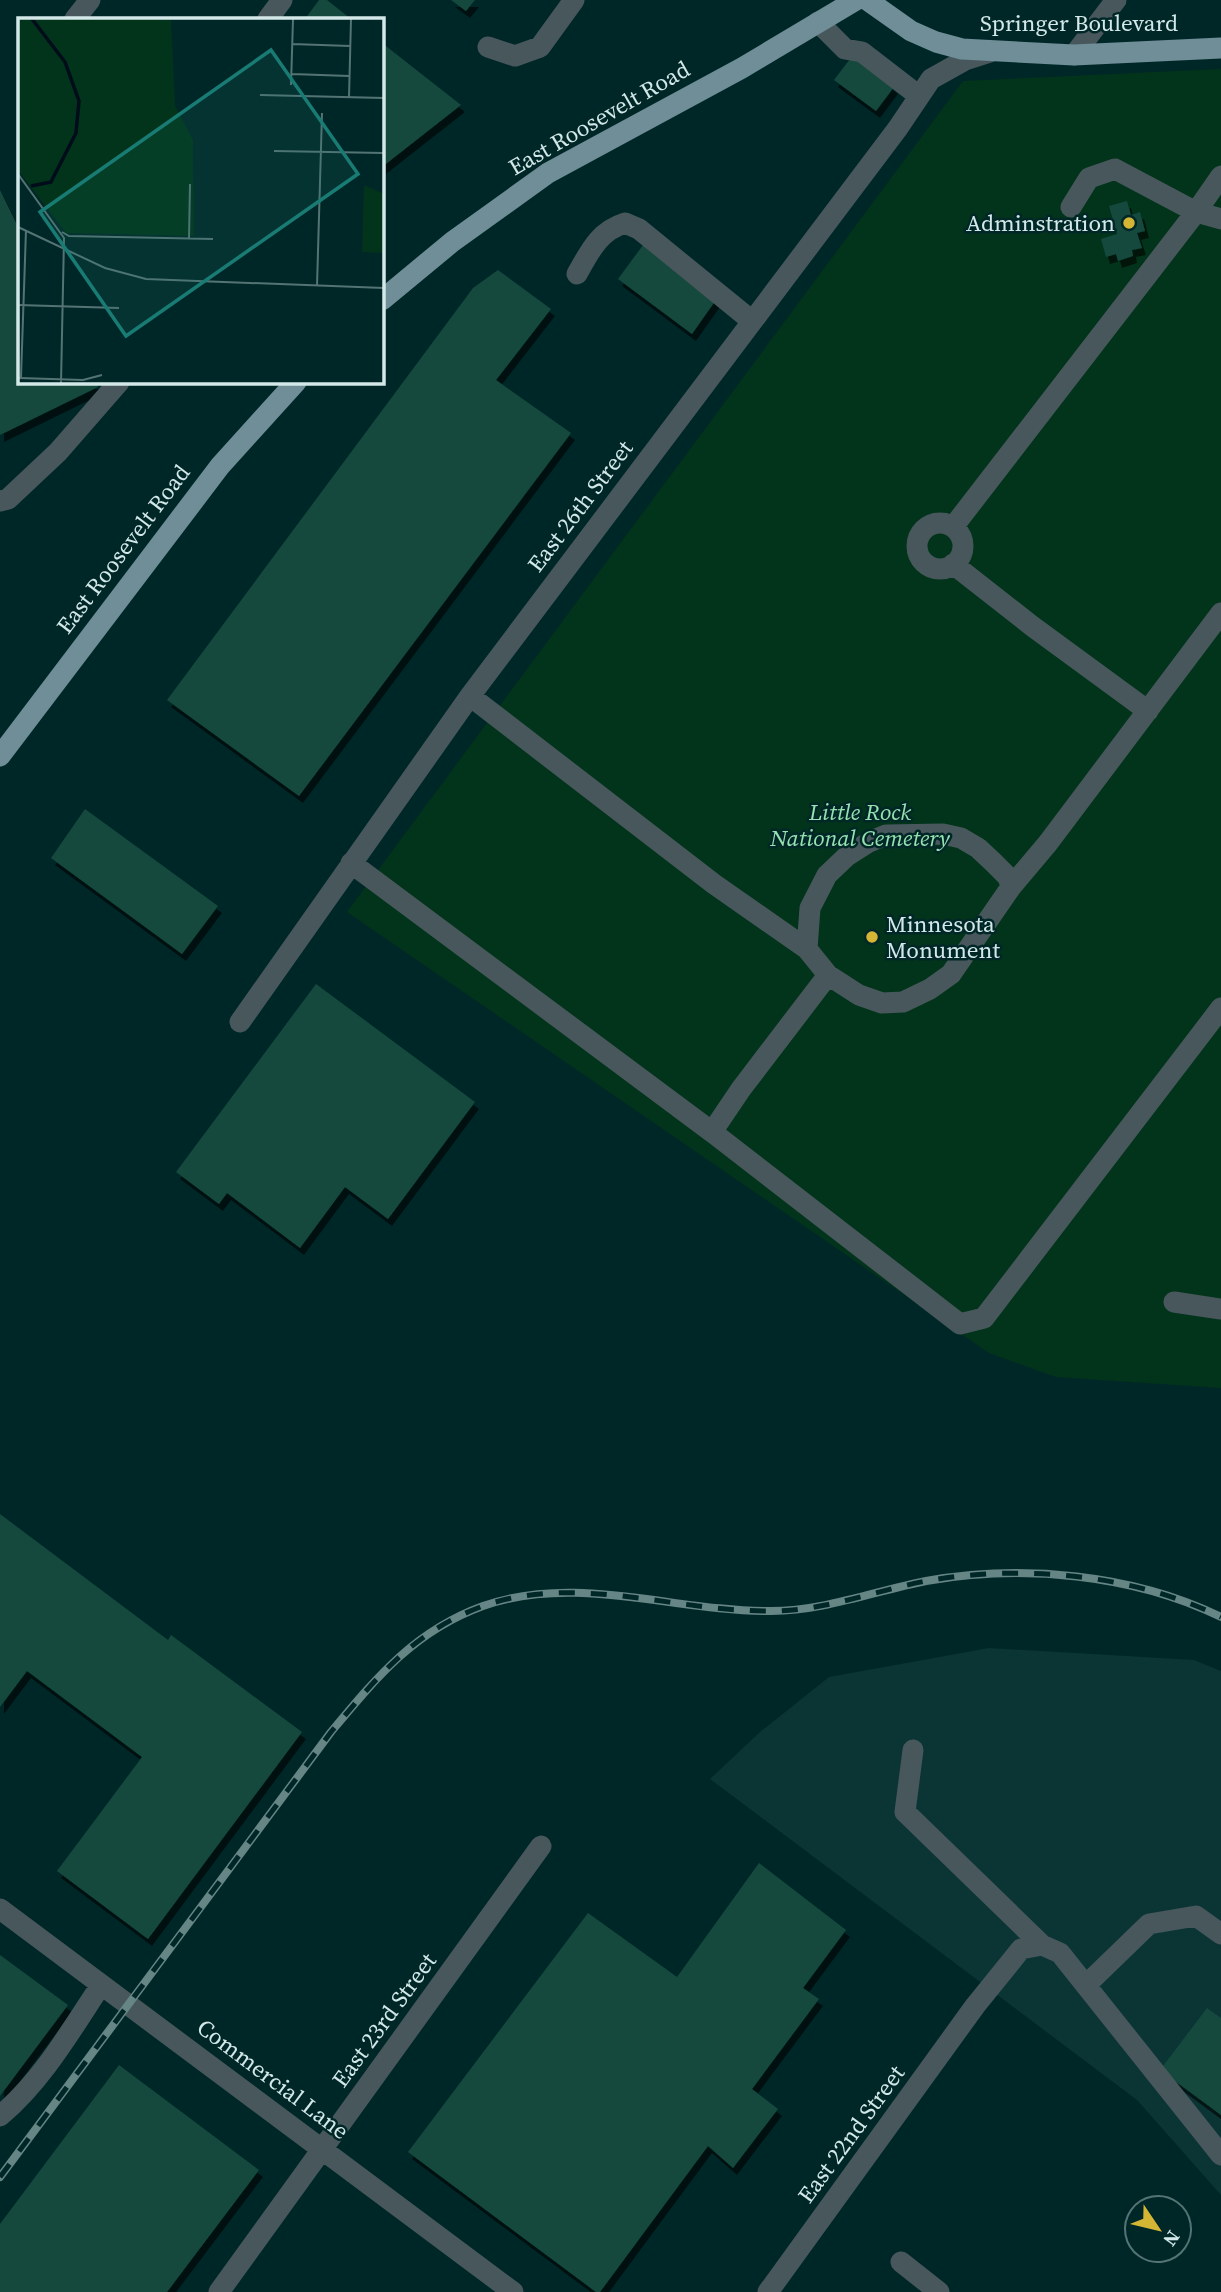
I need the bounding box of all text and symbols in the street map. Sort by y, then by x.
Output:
street label: Springer Boulevard [980,7,1178,39]
inset map [18,18,383,383]
street label: East Roosevelt Road [503,53,695,183]
place label: Adminstration [966,207,1115,239]
marker: Adminstration [1121,215,1137,231]
street label: East 26th Street [520,433,640,579]
street label: East Roosevelt Road [49,458,197,640]
park label: Little Rock National Cemetery [769,796,951,854]
place label: Minnesota Monument [886,908,1000,966]
marker: Minnesota Monument [864,929,880,945]
street label: East 23rd Street [324,1946,444,2094]
street label: Commercial Lane [190,2011,356,2147]
street label: East 22nd Street [790,2058,912,2209]
north arrow [1123,2194,1193,2264]
text: N [1157,2226,1187,2252]

